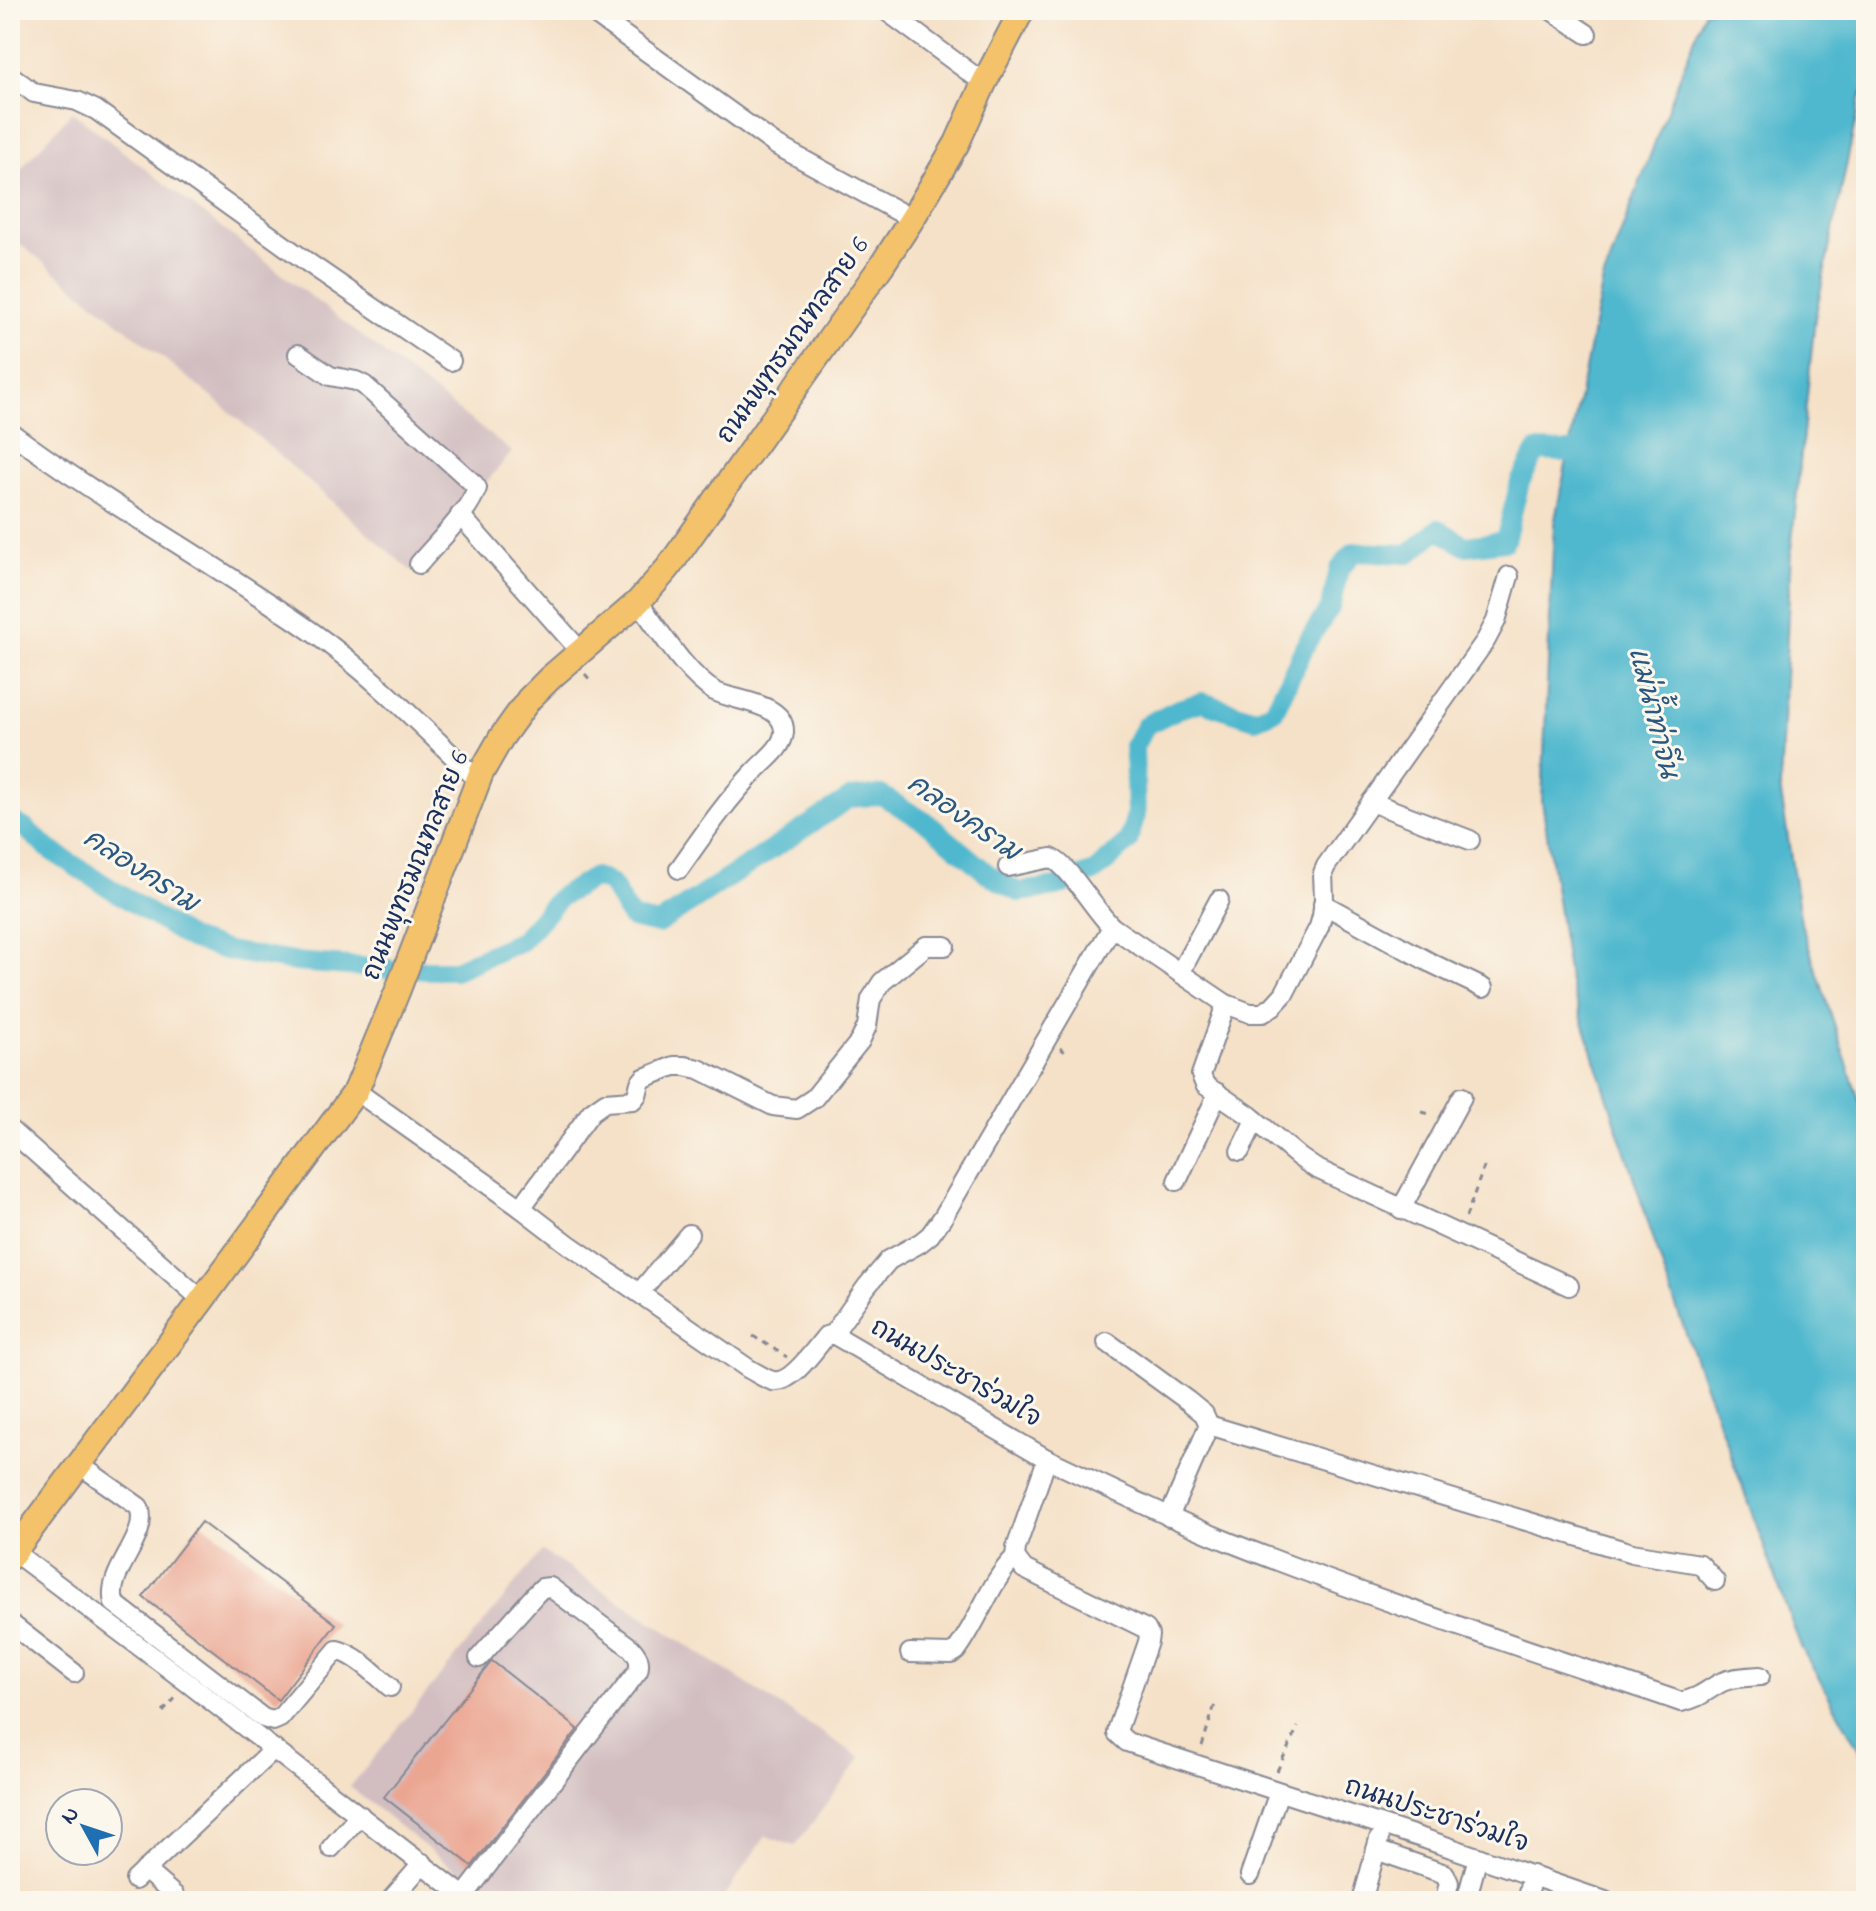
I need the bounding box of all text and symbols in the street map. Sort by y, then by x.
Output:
street label: ถนนพุทธมณฑลสาย 6 [708,230,880,452]
water label: แม่น้ำท่าจีน [1616,641,1696,784]
street label: ถนนพุทธมณฑลสาย 6 [354,745,480,987]
water label: คลองคราม [898,765,1030,874]
water label: คลองคราม [74,819,208,926]
street label: ถนนประชาร่วมใจ [863,1310,1047,1438]
street label: ถนนประชาร่วมใจ [1339,1768,1533,1864]
north arrow [44,1787,124,1867]
text: N [54,1800,88,1832]

